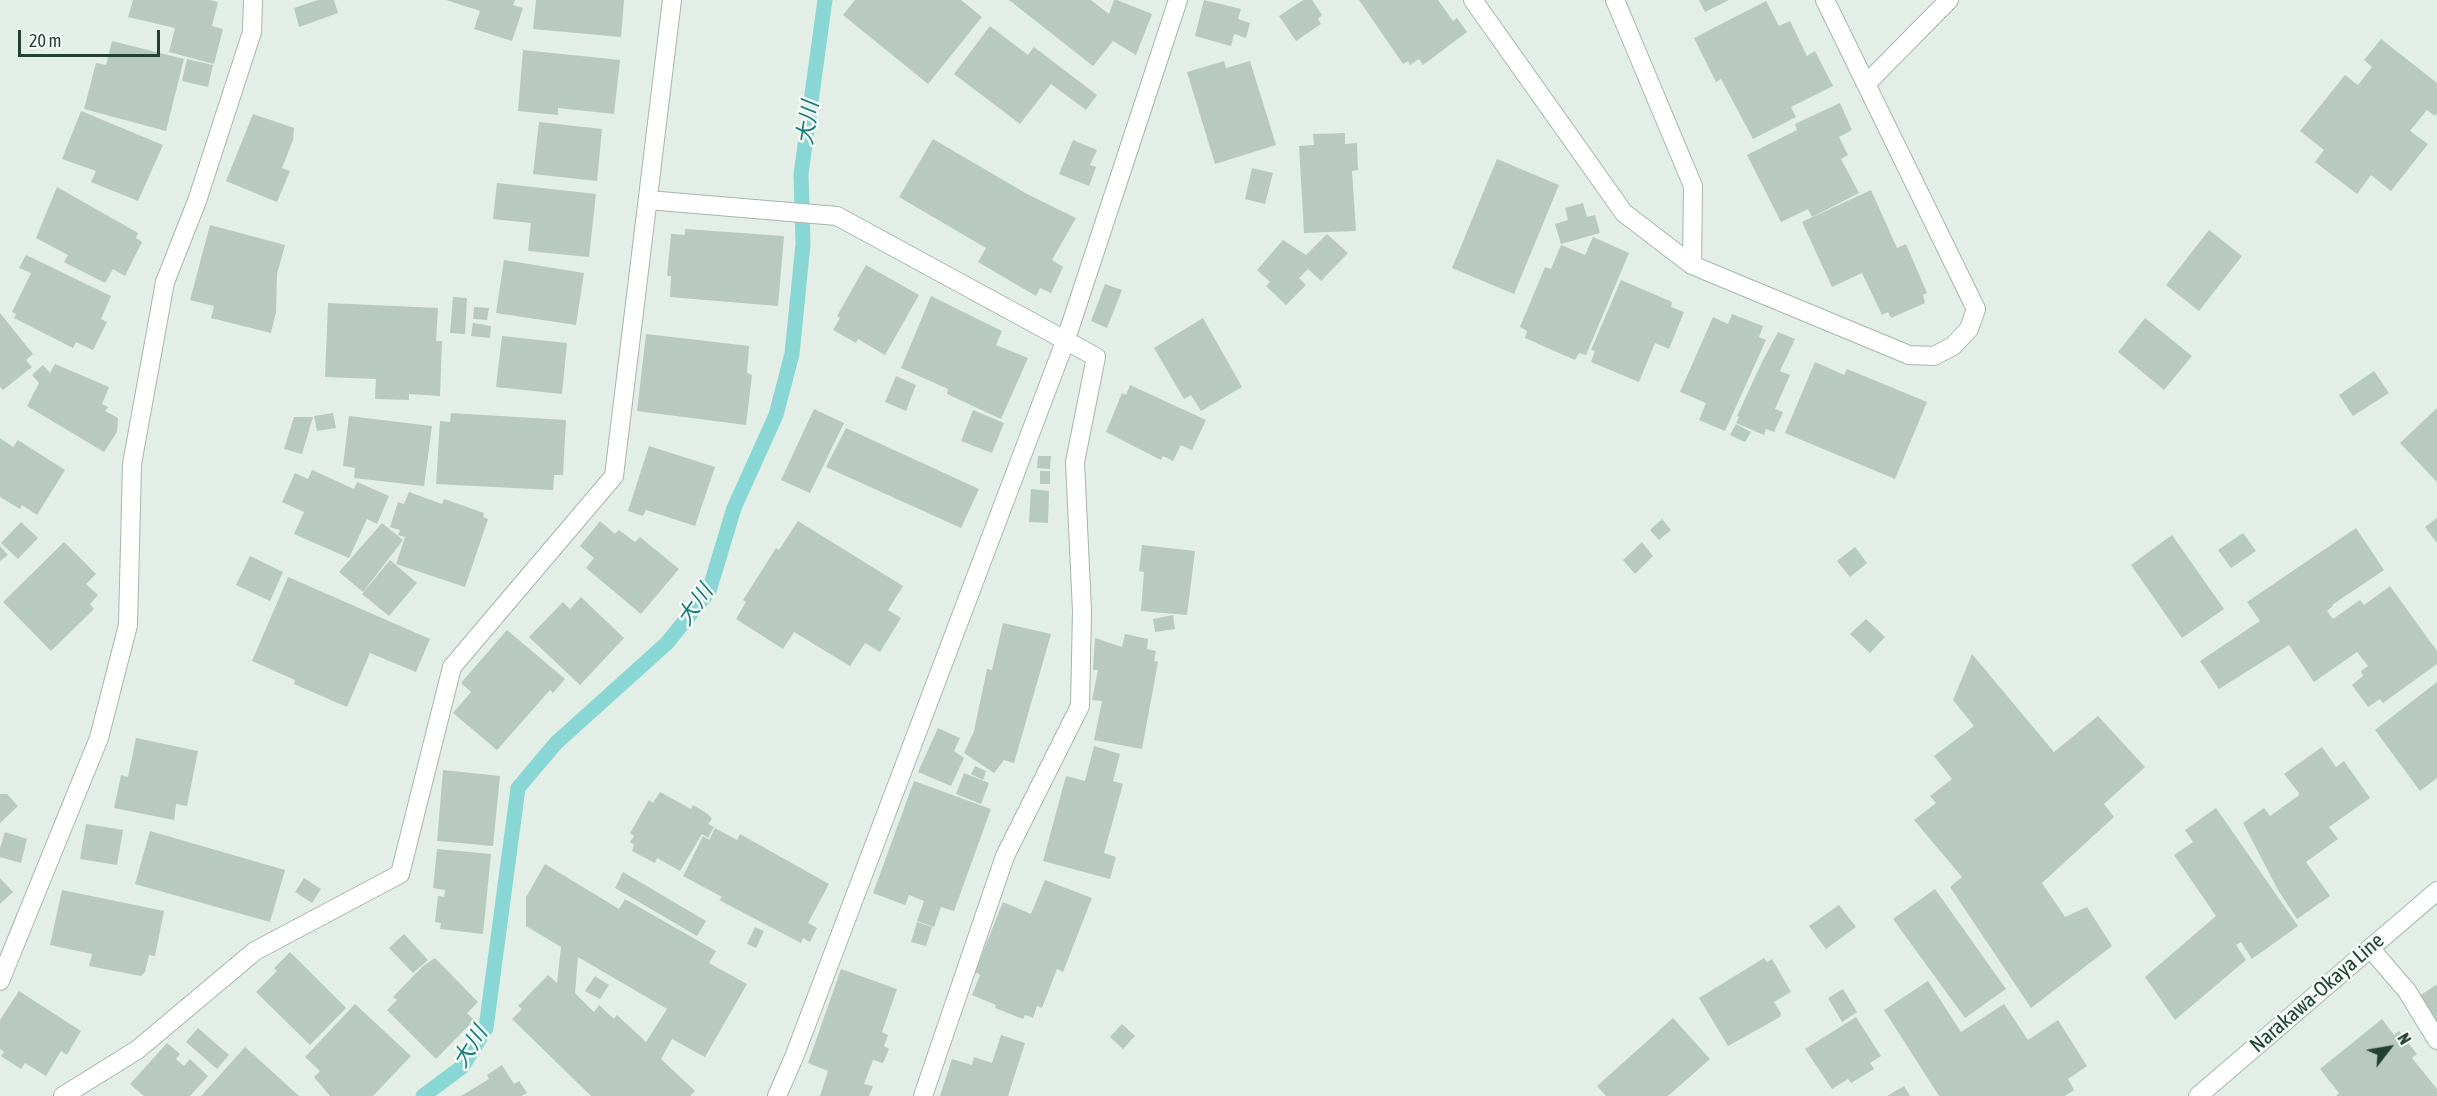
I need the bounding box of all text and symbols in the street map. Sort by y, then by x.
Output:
scale bar [21,18,164,56]
text: 20 m [29,30,61,51]
water label: 大川 [792,99,824,147]
water label: 大川 [672,579,718,631]
street label: Narakawa-Okaya Line [2245,928,2389,1058]
north arrow [2359,1018,2419,1078]
water label: 大川 [447,1021,493,1073]
text: N [2394,1030,2415,1047]

